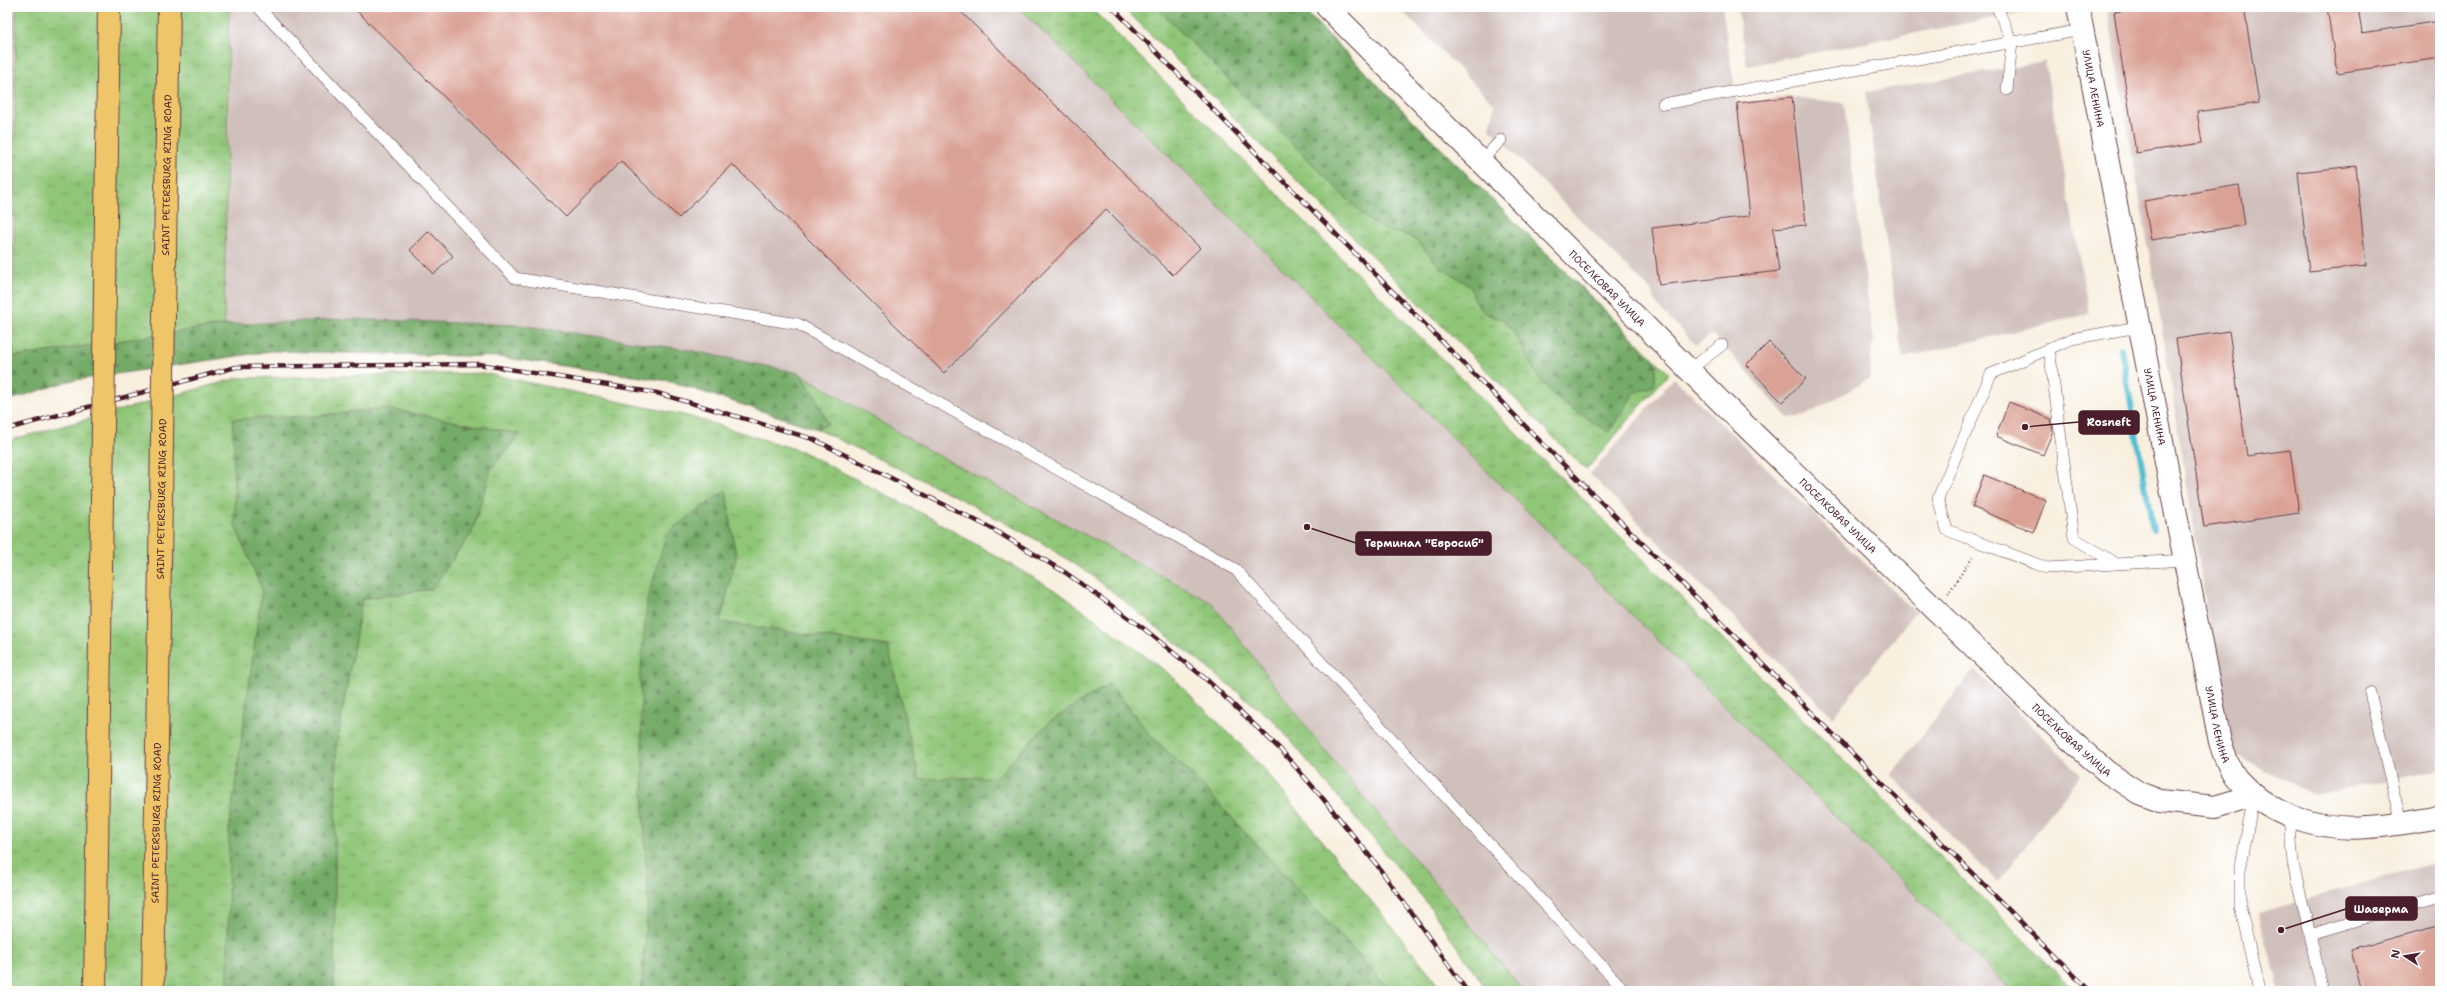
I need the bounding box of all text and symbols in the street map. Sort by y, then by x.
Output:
street label: УЛИЦА ЛЕНИНА [2080,49,2108,128]
street label: SAINT PETERSBURG RING ROAD [158,94,174,256]
street label: ПОСЕЛКОВАЯ УЛИЦА [1567,247,1648,329]
street label: УЛИЦА ЛЕНИНА [2141,367,2169,446]
callout: Rosneft [2079,411,2139,434]
text: Rosneft [2087,415,2132,430]
street label: SAINT PETERSBURG RING ROAD [153,418,169,580]
street label: ПОСЕЛКОВАЯ УЛИЦА [1797,475,1880,556]
callout: Терминал "Евросиб" [1356,532,1491,555]
text: Терминал "Евросиб" [1364,536,1484,551]
street label: УЛИЦА ЛЕНИНА [2203,685,2233,765]
street label: ПОСЕЛКОВАЯ УЛИЦА [2030,700,2114,779]
street label: SAINT PETERSBURG RING ROAD [148,742,164,904]
callout: Шаверма [2346,897,2417,920]
text: Шаверма [2354,902,2409,917]
north arrow [2385,936,2425,976]
text: N [2387,948,2404,960]

